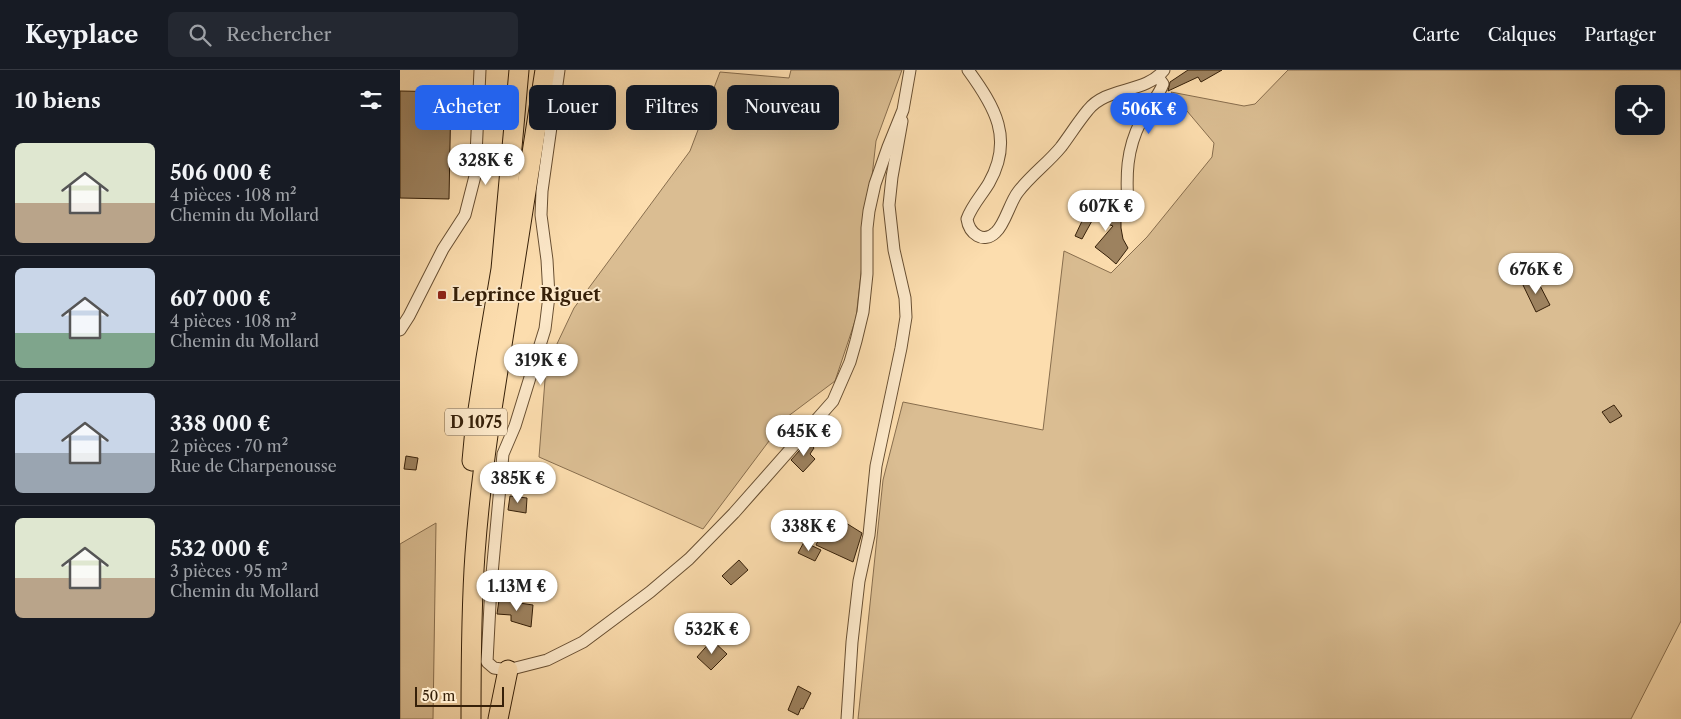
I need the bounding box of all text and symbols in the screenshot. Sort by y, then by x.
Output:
search box [168,12,518,57]
text: Keyplace [25,20,138,49]
icon: search [186,21,214,49]
text: Rechercher [226,23,332,46]
text: Carte [1412,24,1460,46]
text: Calques [1488,24,1556,46]
text: Partager [1584,24,1656,46]
chip: Acheter [415,85,519,130]
chip: Louer [529,85,616,130]
chip: Filtres [626,85,717,130]
chip: Nouveau [727,85,839,130]
map controls [1615,85,1665,135]
button: locate [1615,85,1665,135]
icon: filters [357,86,385,114]
text: 10 biens [15,88,101,113]
pin: 506K € [1108,92,1190,135]
text: 506K € [1121,99,1177,119]
pin: 328K € [445,144,527,186]
text: 328K € [459,150,513,170]
text: 506 000 € [170,160,272,185]
icon: home [55,163,115,223]
text: 4 pièces · 108 m² [170,185,297,205]
pin: 607K € [1065,190,1147,232]
text: 607K € [1079,196,1133,216]
text: Chemin du Mollard [170,205,319,225]
pin: 676K € [1495,252,1577,295]
text: 676K € [1509,259,1563,279]
place label: Leprince Riguet [452,284,601,306]
text: 607 000 € [170,286,271,311]
icon: home [55,288,115,348]
marker: Leprince Riguet [436,289,448,301]
text: 4 pièces · 108 m² [170,311,297,331]
text: Chemin du Mollard [170,331,319,351]
pin: 319K € [500,344,582,386]
text: 319K € [515,350,567,370]
road number: D 1075 [445,408,507,436]
text: 338 000 € [170,411,271,436]
icon: home [55,413,115,473]
pin: 645K € [763,414,845,457]
text: 645K € [777,421,831,441]
text: 2 pièces · 70 m² [170,436,288,456]
text: Rue de Charpenousse [170,456,337,476]
pin: 385K € [477,462,559,504]
text: 385K € [491,468,545,488]
pin: 338K € [768,510,850,552]
text: 338K € [782,516,836,536]
text: 532 000 € [170,536,270,561]
icon: home [55,538,115,598]
text: 3 pièces · 95 m² [170,561,288,581]
pin: 1.13M € [471,570,563,612]
text: 1.13M € [487,576,547,596]
text: Chemin du Mollard [170,581,319,601]
pin: 532K € [671,612,753,655]
text: 532K € [685,619,739,639]
scale bar [415,684,504,707]
text: 50 m [422,687,455,705]

